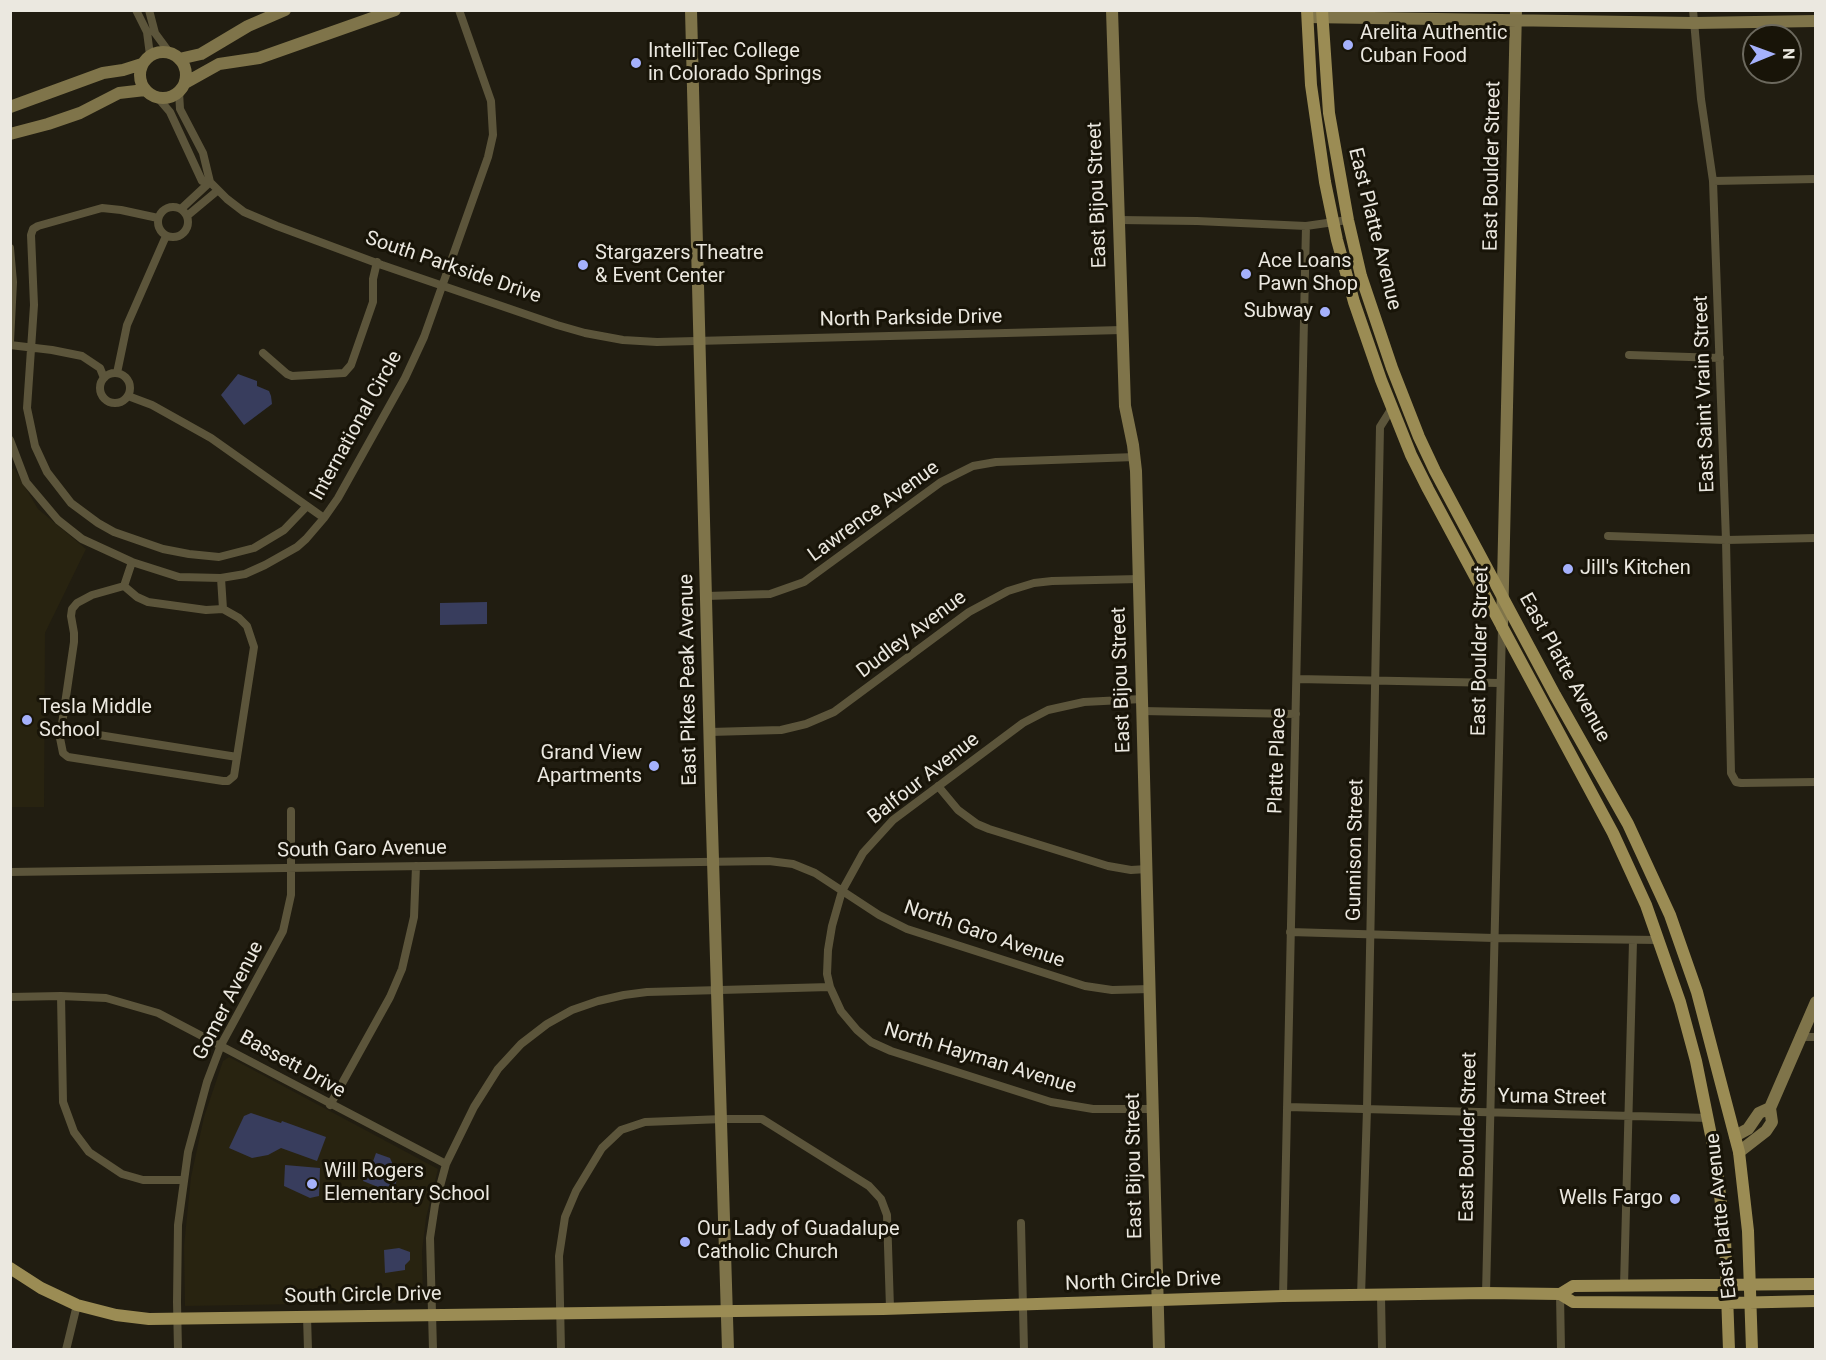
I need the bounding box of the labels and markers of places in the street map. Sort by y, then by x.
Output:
place label: Arelita Authentic Cuban Food [1360,22,1507,69]
marker: Arelita Authentic Cuban Food [1341,38,1355,52]
place label: IntelliTec College in Colorado Springs [648,40,822,87]
marker: IntelliTec College in Colorado Springs [629,56,643,70]
place label: Stargazers Theatre & Event Center [595,242,764,289]
place label: Ace Loans Pawn Shop [1258,250,1358,297]
marker: Stargazers Theatre & Event Center [576,258,590,272]
marker: Ace Loans Pawn Shop [1239,267,1253,281]
place label: Subway [1244,300,1313,324]
marker: Subway [1318,305,1332,319]
place label: Jill's Kitchen [1580,557,1691,581]
marker: Jill's Kitchen [1561,562,1575,576]
place label: Tesla Middle School [39,696,152,743]
marker: Tesla Middle School [20,713,34,727]
place label: Grand View Apartments [537,742,642,789]
marker: Grand View Apartments [647,759,661,773]
place label: Will Rogers Elementary School [324,1160,490,1207]
marker: Will Rogers Elementary School [305,1177,319,1191]
place label: Wells Fargo [1559,1187,1663,1211]
marker: Wells Fargo [1668,1192,1682,1206]
place label: Our Lady of Guadalupe Catholic Church [697,1218,900,1265]
marker: Our Lady of Guadalupe Catholic Church [678,1235,692,1249]

